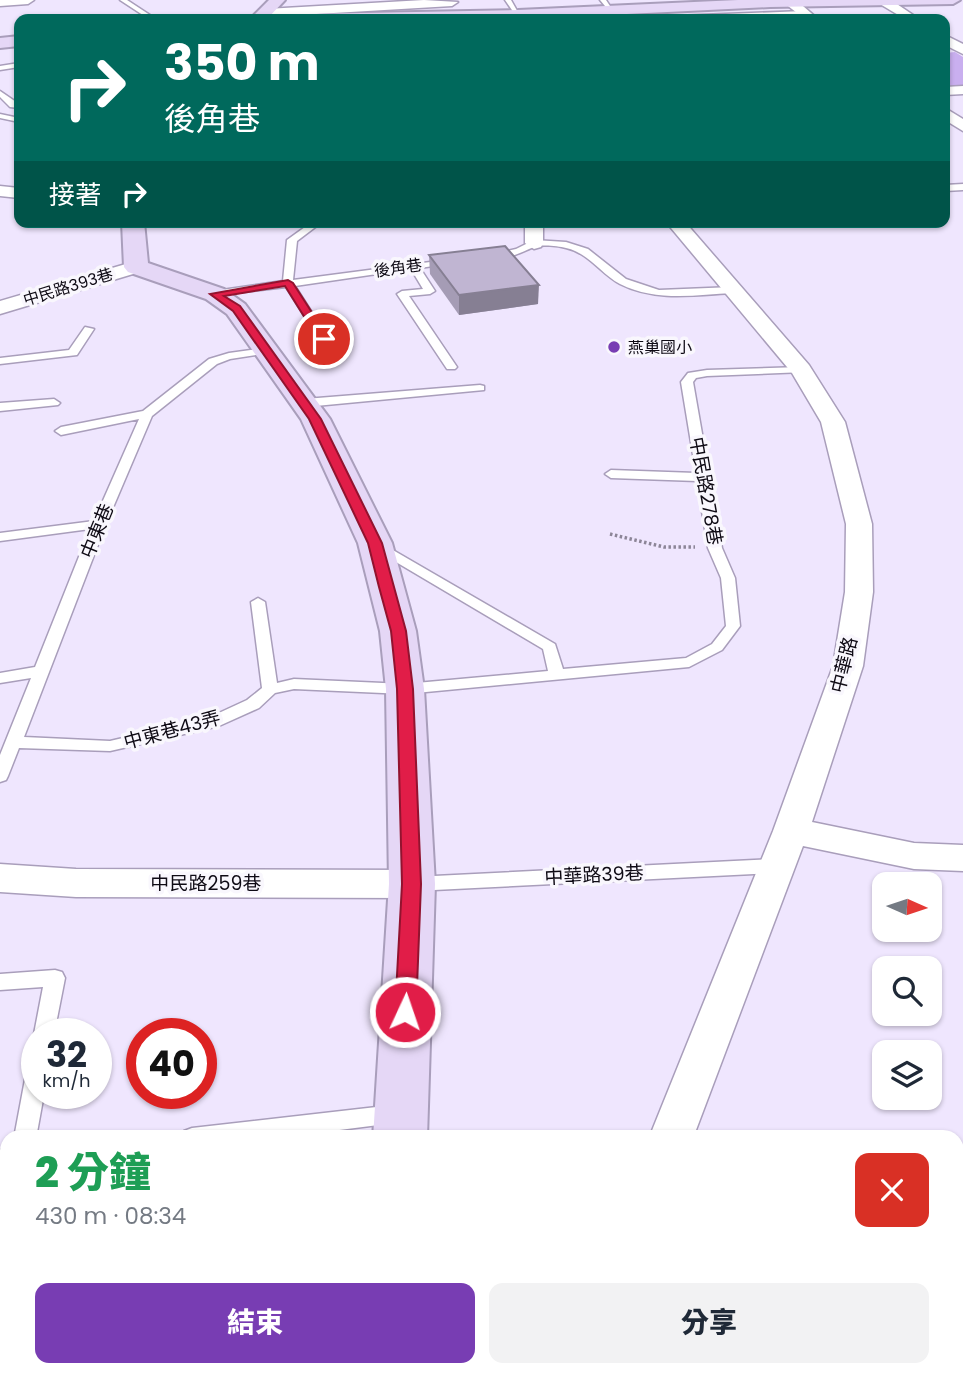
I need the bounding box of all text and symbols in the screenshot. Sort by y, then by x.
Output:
text: 350 m [164,29,320,97]
icon: right [49,42,140,133]
text: 後角巷 [164,96,260,141]
icon: right [115,175,153,213]
text: 接著 [49,177,101,213]
street label: 後角巷 [373,253,423,283]
street label: 中民路393巷 [20,262,116,312]
pin [294,309,354,369]
icon: arrive [305,320,343,358]
place label: 燕巢國小 [628,336,692,359]
marker: 燕巢國小 [606,339,622,355]
street label: 中民路278巷 [683,435,729,547]
street label: 中東巷 [74,500,120,562]
street label: 中華路 [824,634,864,696]
street label: 中東巷43弄 [121,704,223,756]
street label: 中華路39巷 [544,859,644,891]
street label: 中民路259巷 [151,870,261,897]
north arrow [872,872,942,942]
map controls [872,872,942,1110]
button: search [872,956,942,1026]
position arrow [368,975,442,1049]
speed limit sign: 40 [126,1018,217,1109]
text: 32 [46,1030,87,1079]
button: layers [872,1040,942,1110]
text: km/h [43,1068,90,1093]
text: 2 分鐘 [35,1143,151,1202]
button: close [855,1153,929,1227]
text: 430 m · 08:34 [35,1200,186,1232]
button: 結束 [35,1283,475,1363]
button: 分享 [489,1283,929,1363]

